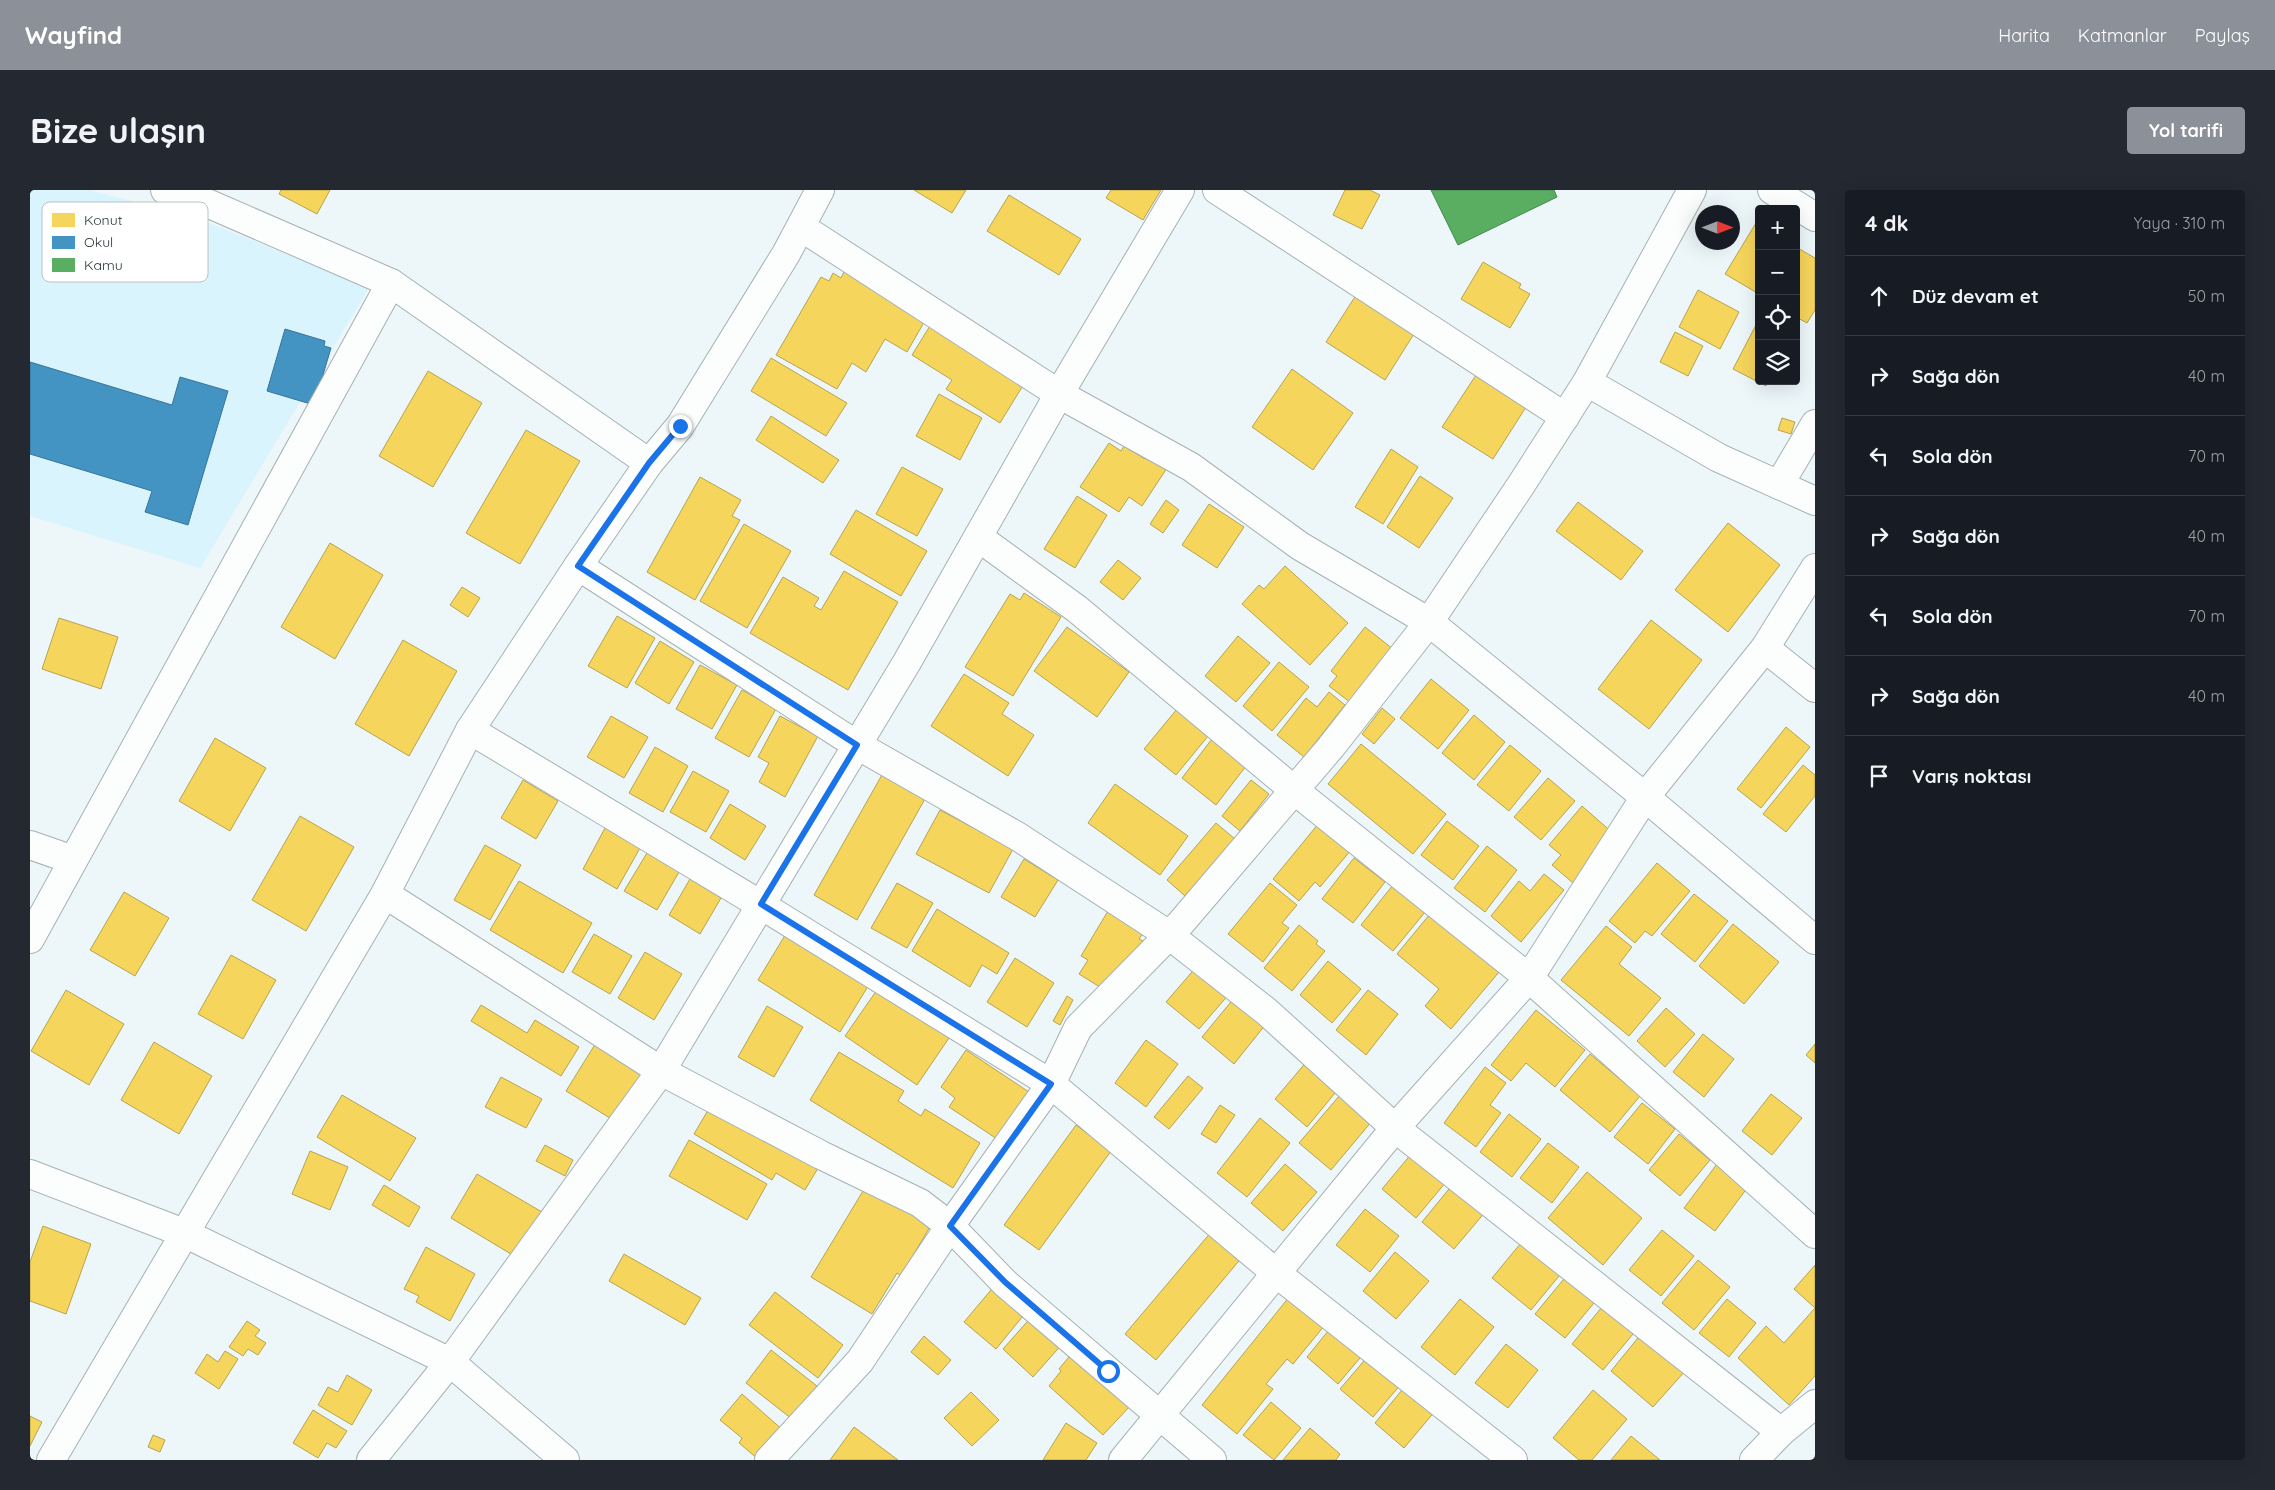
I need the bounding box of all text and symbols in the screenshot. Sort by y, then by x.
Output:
text: Wayfind [25,20,122,50]
text: Harita [1998,24,2050,47]
text: Katmanlar [2078,24,2167,47]
text: Paylaş [2195,24,2250,47]
button: Yol tarifi [2127,107,2245,154]
text: Bize ulaşın [30,108,206,152]
legend [42,202,208,282]
north arrow [1695,205,1740,250]
map controls [1755,205,1800,385]
button: + [1755,205,1800,250]
text: 4 dk [1865,210,1908,236]
text: Konut [84,211,123,229]
text: Yaya · 310 m [2133,213,2225,233]
text: Okul [84,233,113,251]
button: − [1755,250,1800,295]
text: Kamu [84,256,123,274]
icon: ahead [1865,282,1893,310]
text: Düz devam et [1912,284,2039,308]
text: 50 m [2188,286,2225,306]
button: locate [1755,295,1800,340]
button: layers [1755,340,1800,385]
icon: right [1865,362,1893,390]
text: Sağa dön [1912,364,2000,388]
text: 40 m [2188,366,2225,386]
route end [669,415,692,438]
icon: left [1865,442,1893,470]
text: Sola dön [1912,444,1993,468]
text: 70 m [2188,446,2225,466]
icon: right [1865,522,1893,550]
text: Sağa dön [1912,524,2000,548]
text: 40 m [2188,526,2225,546]
icon: left [1865,602,1893,630]
text: Sola dön [1912,604,1993,628]
text: 70 m [2188,606,2225,626]
icon: right [1865,682,1893,710]
text: Sağa dön [1912,684,2000,708]
text: 40 m [2188,686,2225,706]
icon: arrive [1865,762,1893,790]
text: Varış noktası [1912,764,2031,788]
route start [1097,1360,1120,1383]

